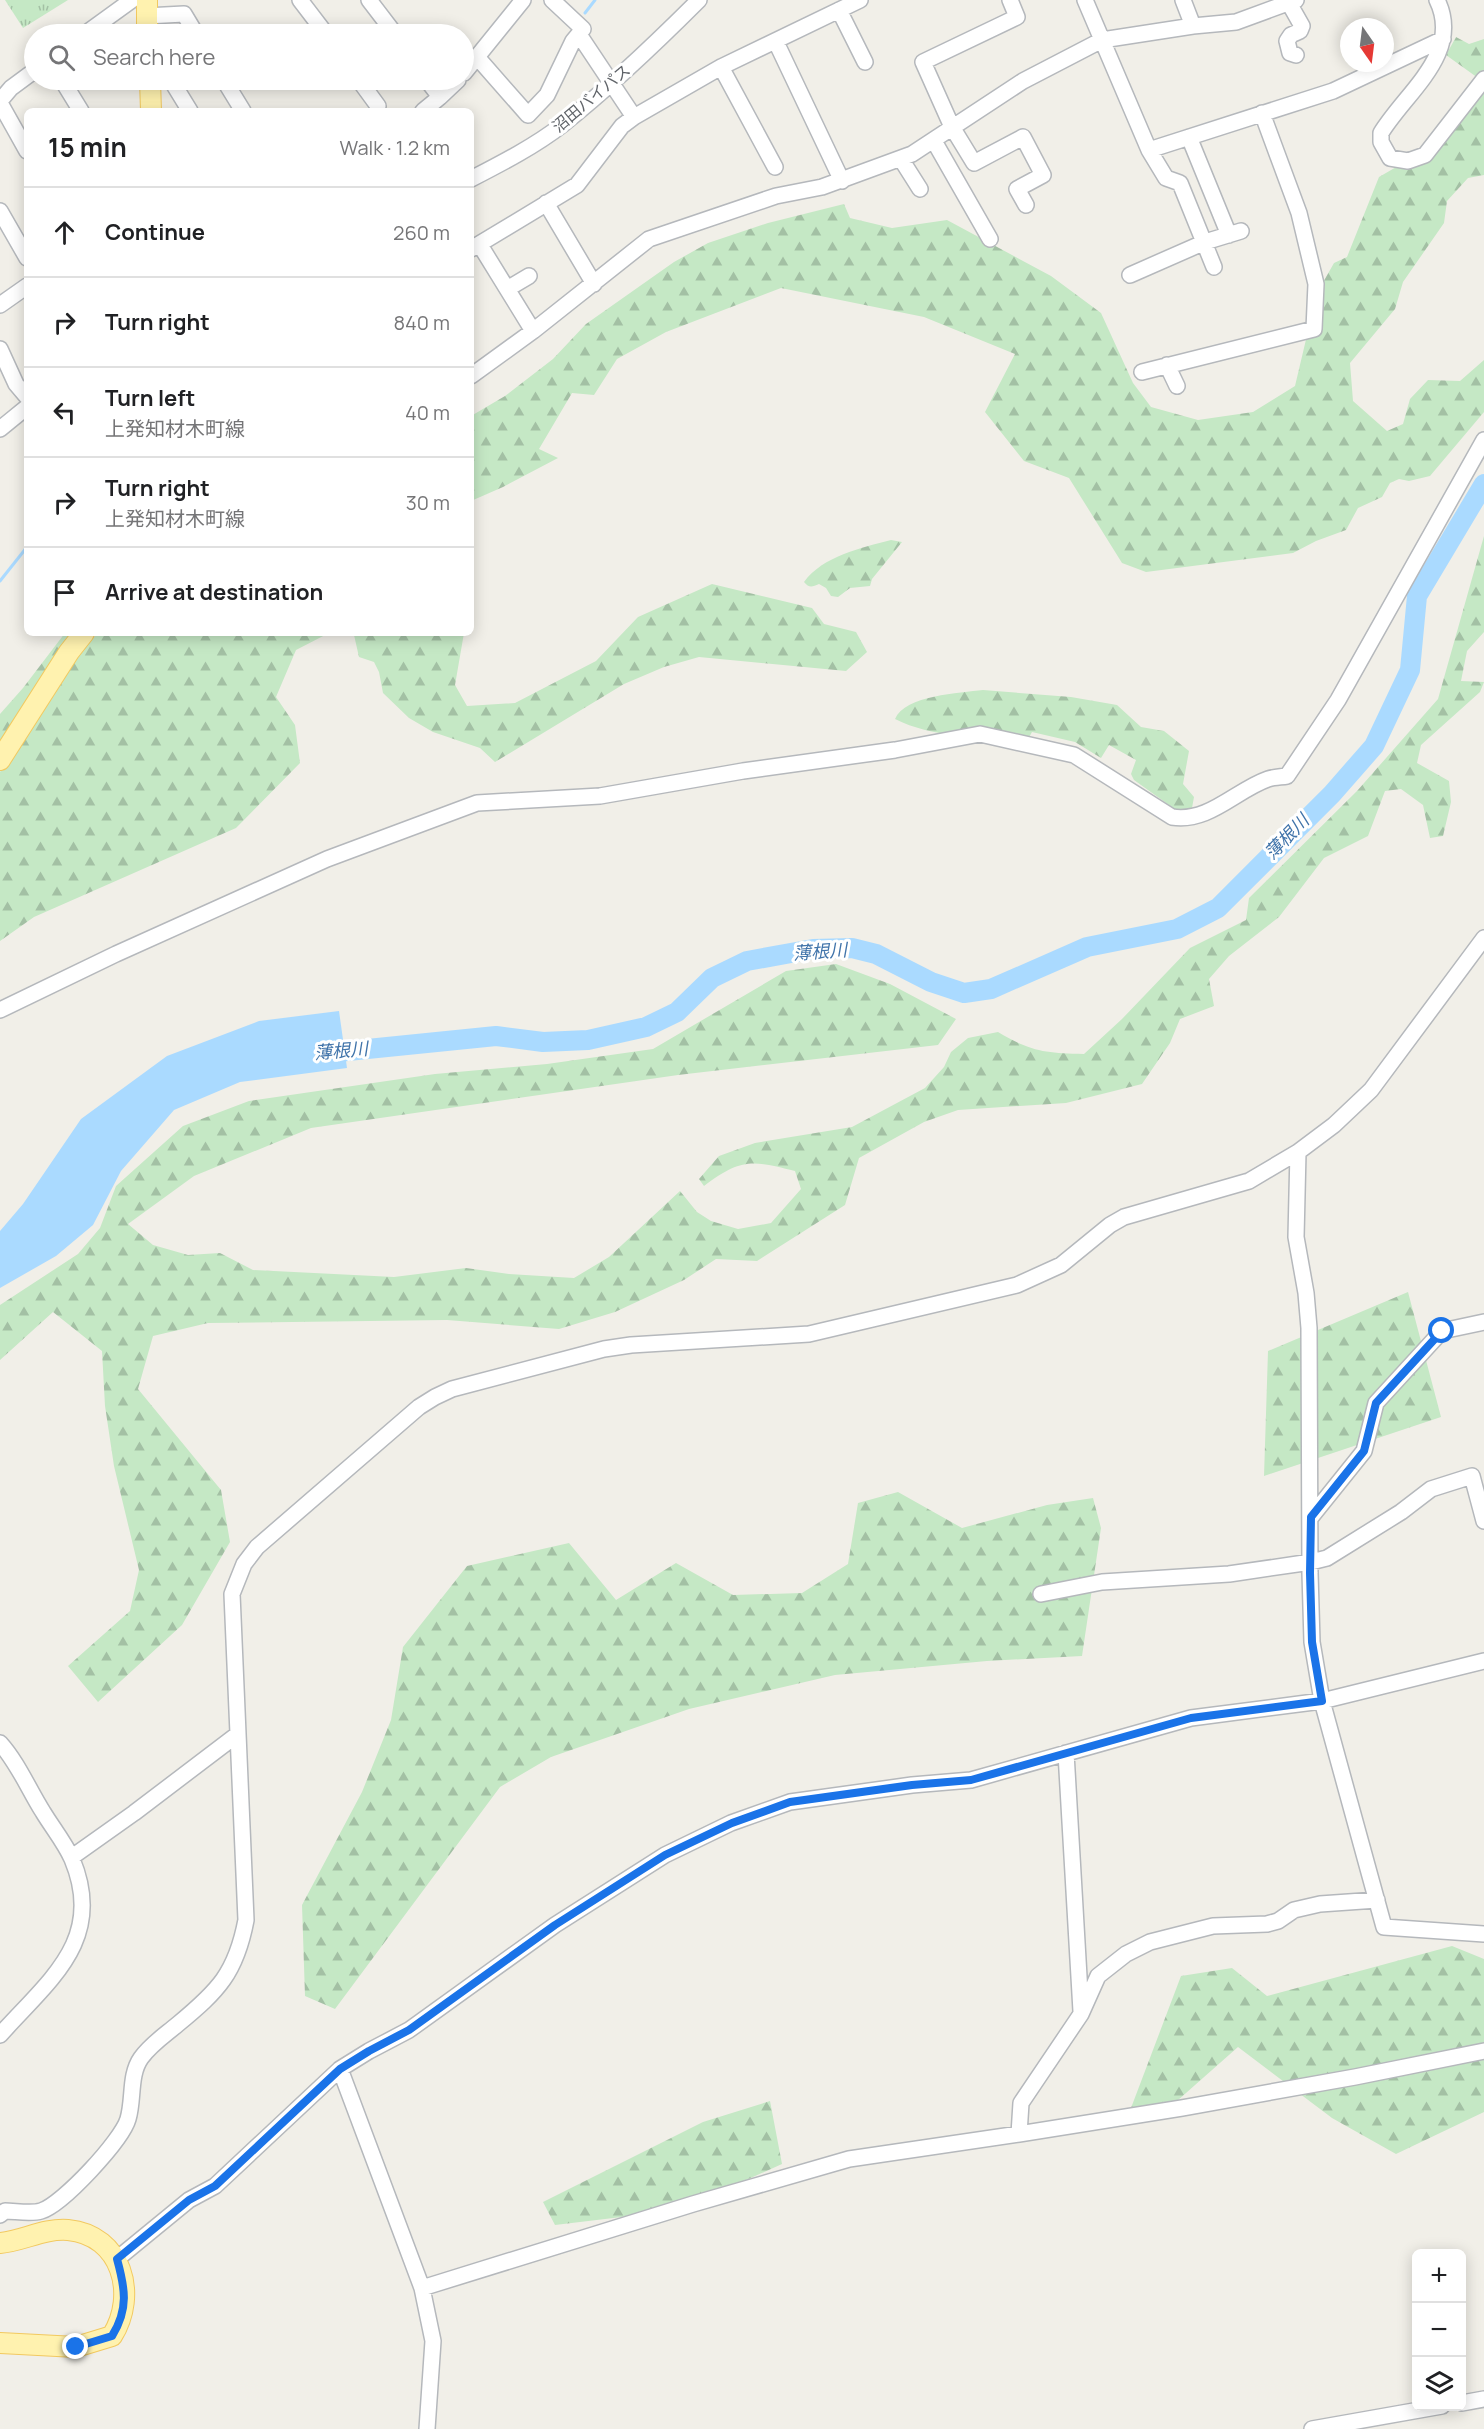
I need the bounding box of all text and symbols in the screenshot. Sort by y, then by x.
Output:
north arrow [1340,18,1394,72]
search box [24,24,474,90]
icon: search [45,41,78,74]
text: Search here [93,42,215,72]
street label: 沼田バイパス [547,59,635,137]
text: 15 min [48,129,127,165]
text: Walk · 1.2 km [340,134,450,161]
icon: ahead [48,216,81,249]
text: Continue [105,217,205,247]
text: 260 m [393,219,450,246]
icon: right [48,306,81,339]
text: Turn right [105,307,210,337]
text: 840 m [393,309,450,336]
text: Turn left [105,383,195,413]
icon: left [48,396,81,429]
text: 40 m [405,399,450,426]
text: 上発知材木町線 [105,415,245,442]
text: Turn right [105,473,210,503]
icon: right [48,486,81,519]
text: 30 m [406,489,450,516]
text: 上発知材木町線 [105,505,245,532]
icon: arrive [48,576,81,609]
text: Arrive at destination [105,577,323,607]
water label: 薄根川 [1259,807,1315,864]
water label: 薄根川 [792,937,850,965]
water label: 薄根川 [313,1036,371,1064]
route start [1428,1317,1454,1343]
map controls [1412,2249,1466,2411]
button: + [1412,2249,1466,2303]
button: − [1412,2303,1466,2357]
route end [62,2333,88,2359]
button: layers [1412,2357,1466,2411]

